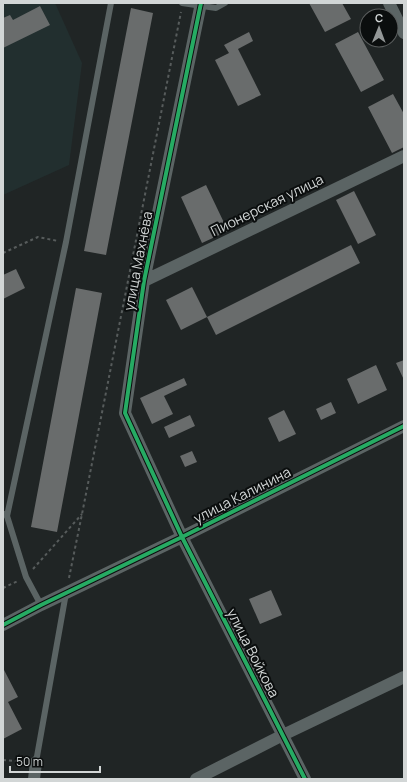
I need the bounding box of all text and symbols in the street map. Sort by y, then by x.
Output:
north arrow [359,8,399,48]
text: С [375,10,383,25]
street label: Пионерская улица [207,169,326,240]
street label: улица Махнёва [119,210,156,312]
street label: улица Калинина [190,462,294,527]
street label: улица Войкова [223,605,284,701]
scale bar [10,748,100,774]
text: 50 m [16,753,43,770]

